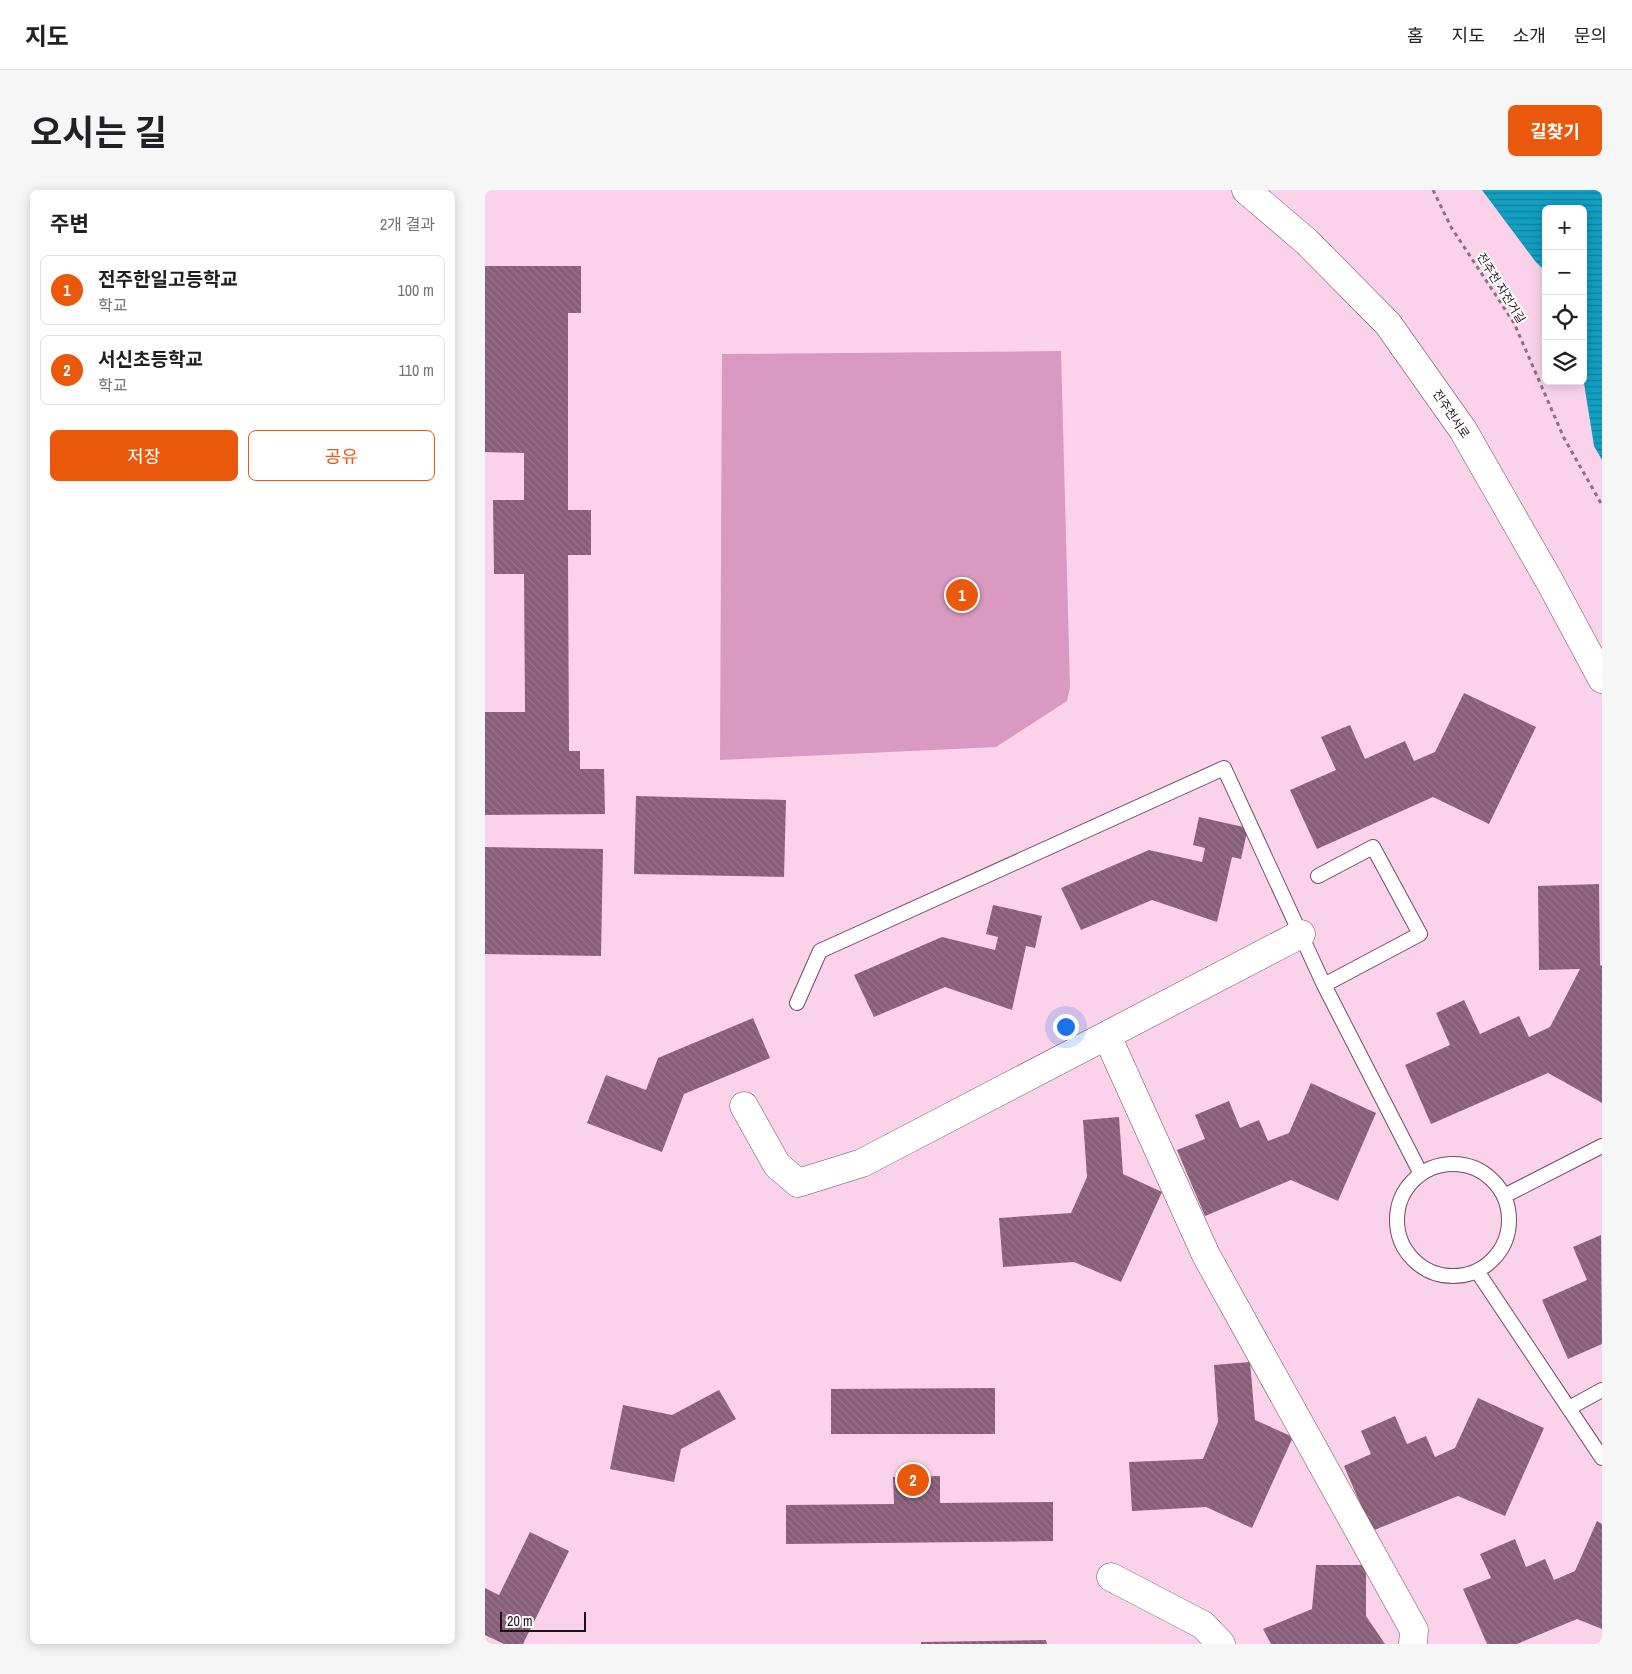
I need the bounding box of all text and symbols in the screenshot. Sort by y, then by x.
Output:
text: 지도 [25,20,69,52]
text: 홈 [1407,23,1424,48]
text: 지도 [1452,23,1485,48]
text: 소개 [1513,23,1546,48]
text: 문의 [1574,23,1607,48]
button: 길찾기 [1508,105,1602,156]
text: 오시는 길 [30,109,167,156]
map controls [1542,205,1587,385]
button: + [1542,205,1587,250]
text: 주변 [50,209,89,238]
text: 2개 결과 [380,213,435,235]
street label: 전주천 자전거길 [1473,250,1529,326]
button: − [1542,250,1587,295]
text: 전주한일고등학교 [98,266,238,292]
text: 1 [63,279,71,301]
text: 100 m [398,279,434,301]
text: 학교 [98,294,127,316]
button: locate [1542,295,1587,340]
button: layers [1542,340,1587,385]
text: 서신초등학교 [98,346,203,372]
text: 2 [63,359,71,381]
text: 110 m [398,359,434,381]
text: 학교 [98,374,127,396]
street label: 전주천서로 [1429,387,1473,441]
button: 저장 [50,430,238,481]
button: 공유 [248,430,435,481]
pin: 1 [946,576,978,614]
your location [1053,1014,1079,1040]
pin: 2 [897,1461,929,1499]
scale bar [500,1609,586,1632]
text: 20 m [507,1612,533,1630]

